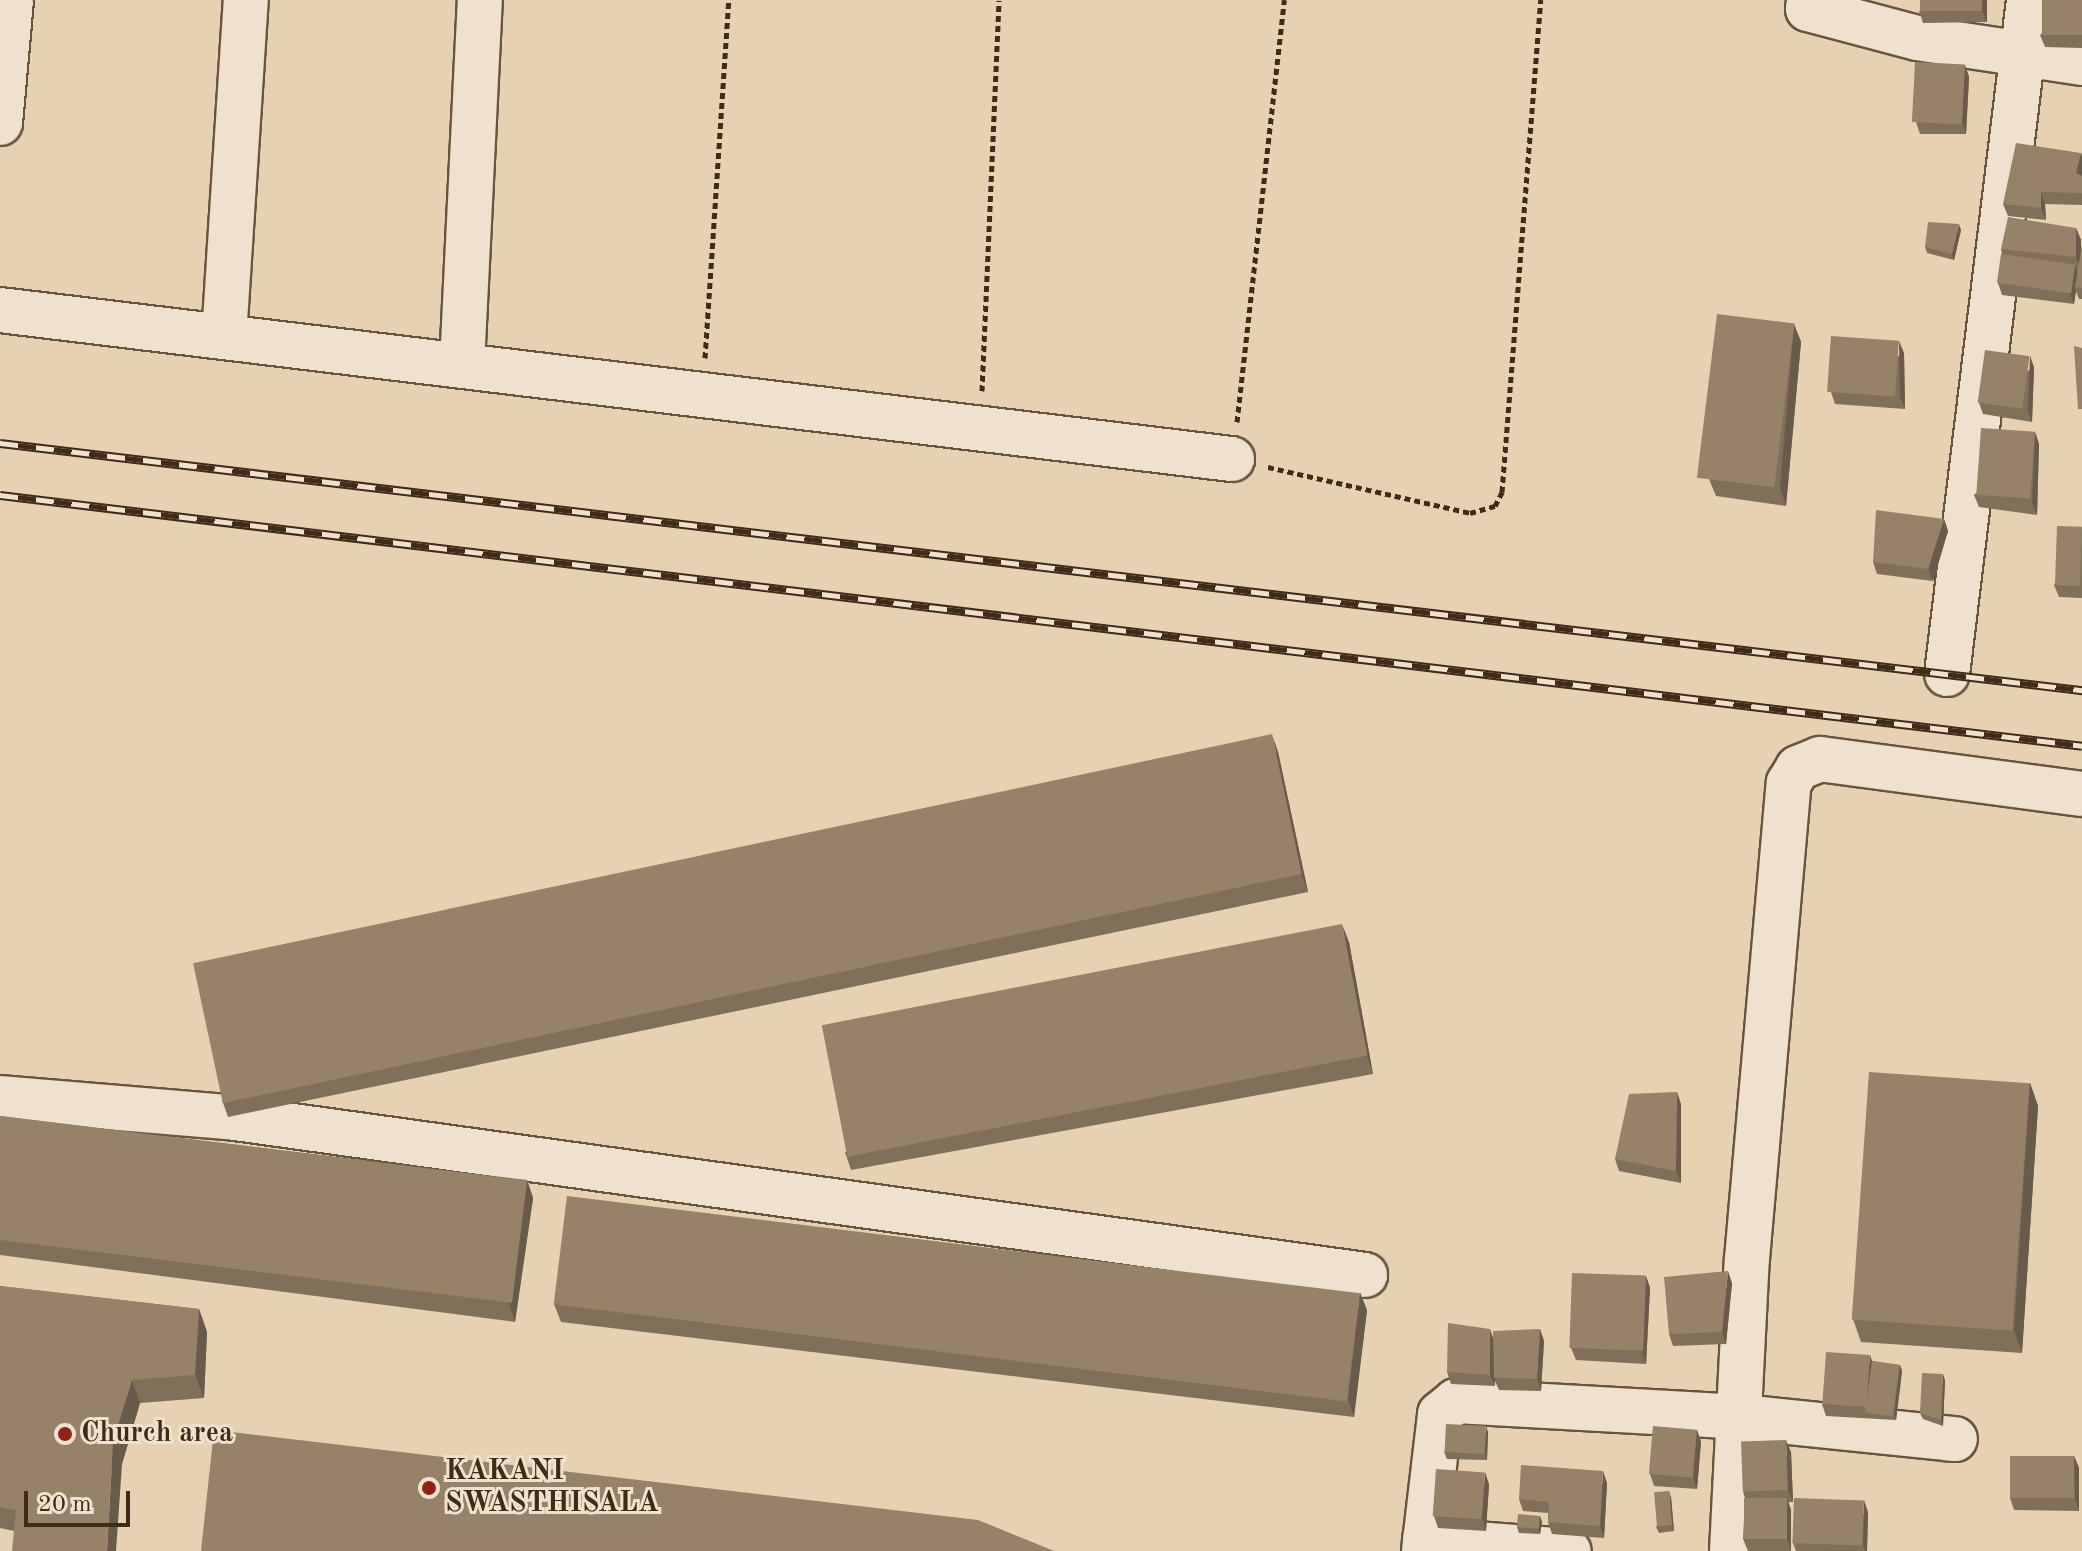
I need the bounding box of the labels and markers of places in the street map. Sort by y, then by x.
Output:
place label: Church area [81,1417,233,1451]
marker: Church area [56,1425,74,1443]
place label: KAKANI SWASTHISALA [445,1455,659,1521]
marker: KAKANI SWASTHISALA [420,1479,438,1497]

